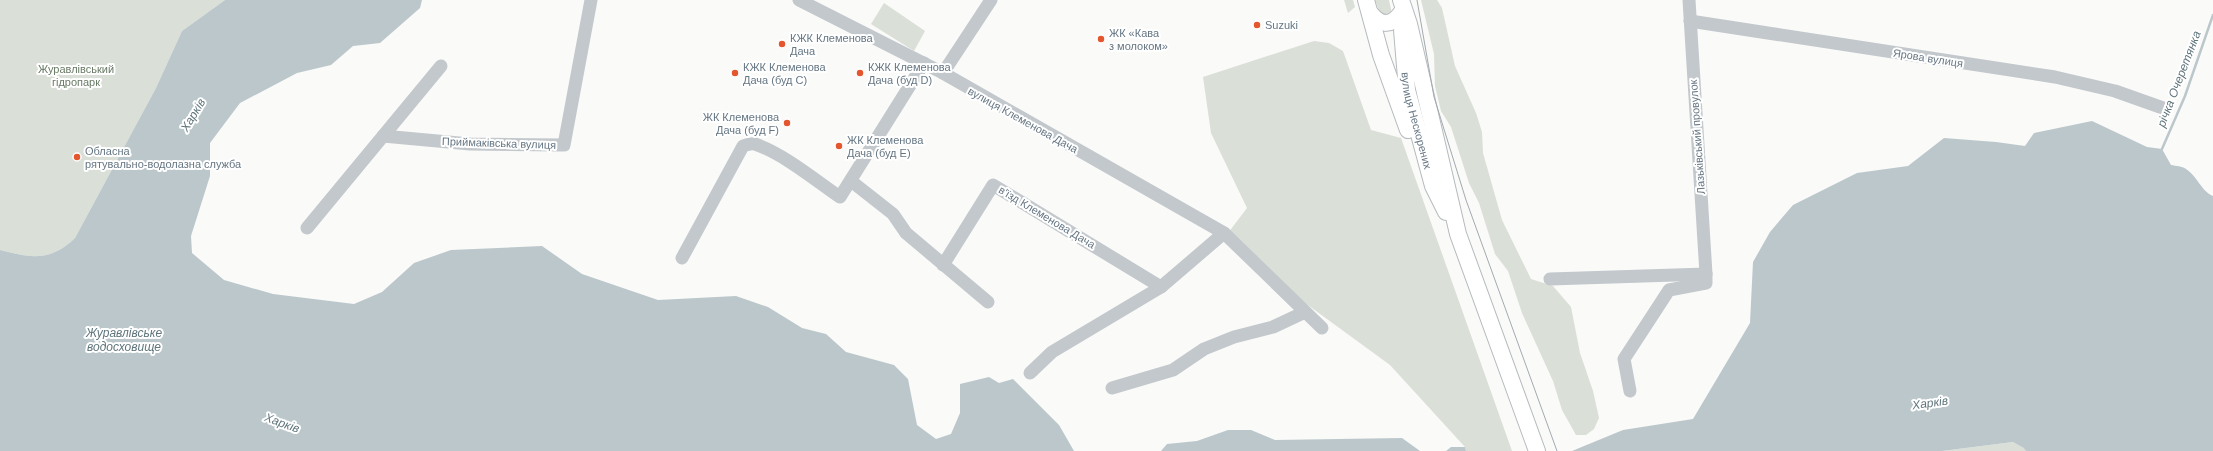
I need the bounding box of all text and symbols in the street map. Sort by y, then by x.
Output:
place label: Suzuki [1265,19,1298,31]
marker: Suzuki [1252,20,1262,30]
place label: ЖК «Кава з молоком» [1109,27,1168,52]
water label: річка Очеретянка [2154,29,2204,130]
place label: КЖК Клеменова Дача [790,32,874,57]
marker: ЖК «Кава з молоком» [1096,34,1106,44]
marker: КЖК Клеменова Дача [777,39,787,49]
street label: Ярова вулиця [1892,47,1964,69]
place label: КЖК Клеменова Дача (буд С) [743,61,827,86]
place label: КЖК Клеменова Дача (буд D) [868,61,952,86]
park label: Журавлівський гідропарк [38,63,114,88]
marker: КЖК Клеменова Дача (буд С) [730,68,740,78]
marker: КЖК Клеменова Дача (буд D) [855,68,865,78]
street label: вулиця Нескорених [1400,72,1434,171]
street label: Лазьківський провулок [1687,79,1707,195]
street label: вулиця Клеменова Дача [966,85,1081,156]
water label: Харків [177,96,208,135]
place label: ЖК Клеменова Дача (буд F) [703,111,780,136]
marker: ЖК Клеменова Дача (буд F) [782,118,792,128]
place label: ЖК Клеменова Дача (буд Е) [847,134,924,159]
street label: Приймаківська вулиця [442,135,556,151]
marker: ЖК Клеменова Дача (буд Е) [834,141,844,151]
place label: Обласна рятувально-водолазна служба [85,145,242,170]
marker: Обласна рятувально-водолазна служба [72,152,82,162]
street label: в'їзд Клеменова Дача [997,183,1098,251]
water label: Журавлівське водосховище [85,326,162,354]
water label: Харків [1910,394,1949,413]
water label: Харків [262,410,301,436]

